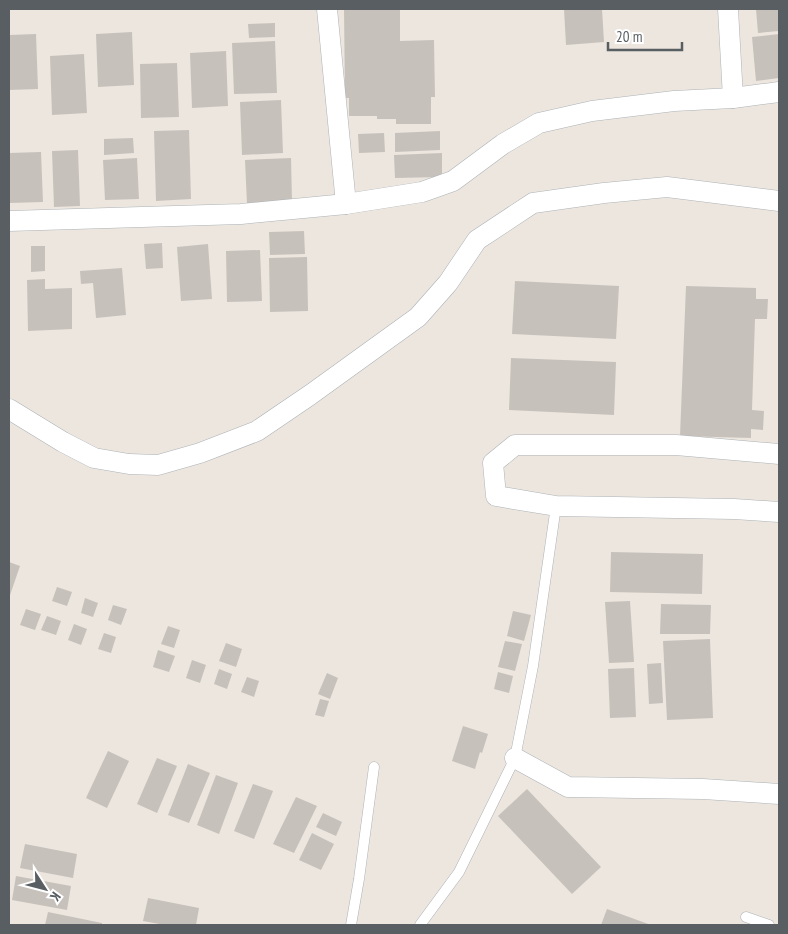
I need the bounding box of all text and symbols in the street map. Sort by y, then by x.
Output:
scale bar [608,20,682,52]
text: 20 m [616,27,642,46]
north arrow [20,864,70,914]
text: K [46,888,65,905]

